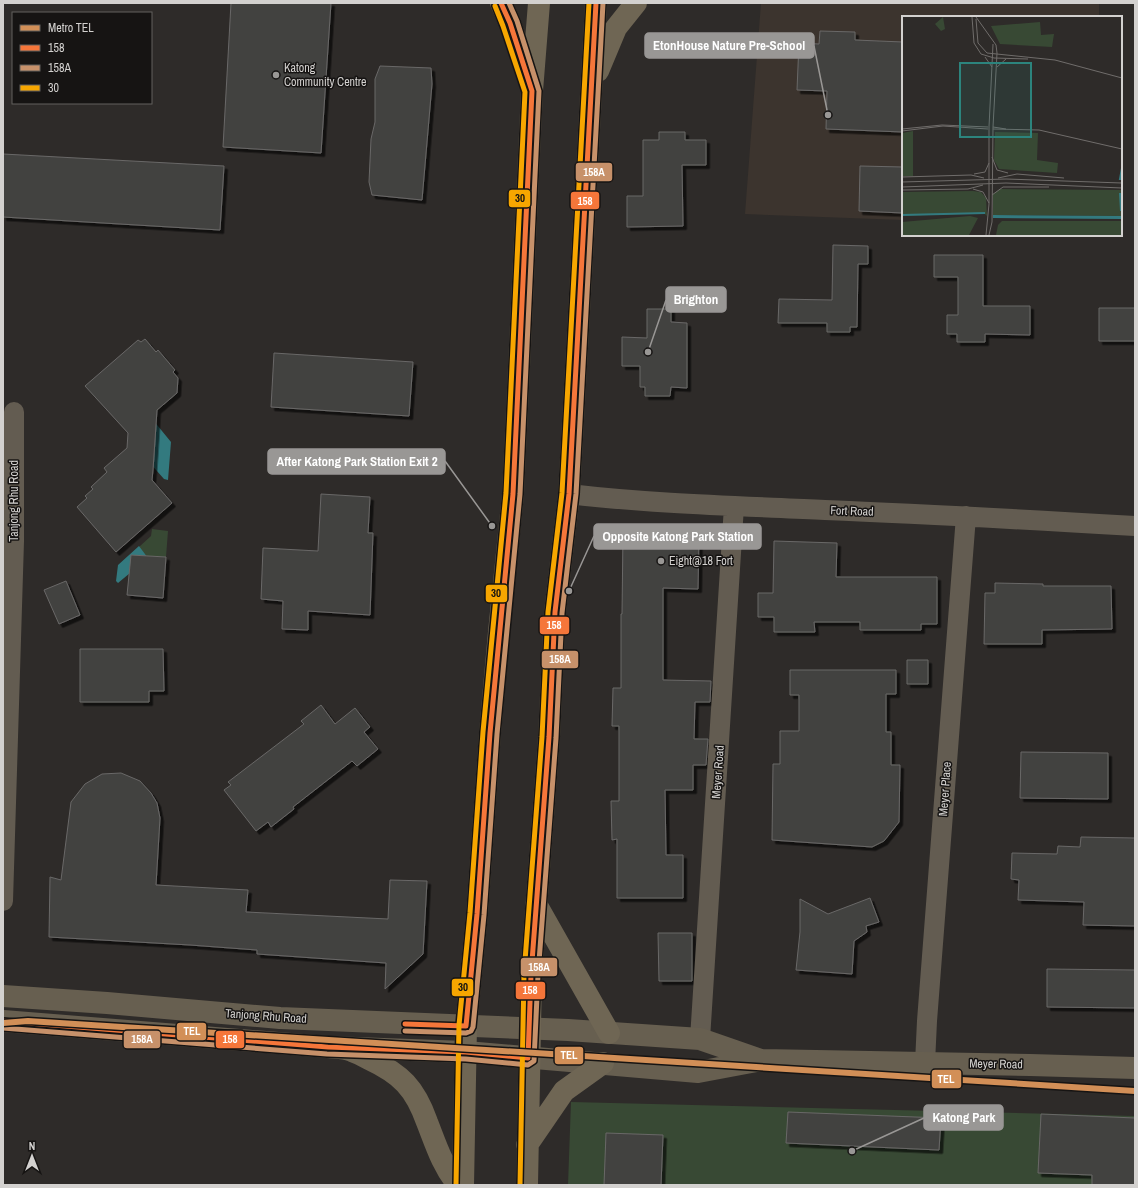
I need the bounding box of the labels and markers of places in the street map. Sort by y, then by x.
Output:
callout: EtonHouse Nature Pre-School [645,33,814,58]
place label: Katong Community Centre [284,60,367,90]
marker: Katong Community Centre [271,70,281,80]
callout: Brighton [666,287,726,312]
callout: After Katong Park Station Exit 2 [268,449,445,474]
callout: Opposite Katong Park Station [594,524,761,549]
place label: Eight@18 Fort [669,553,733,569]
marker: Eight@18 Fort [656,556,666,566]
callout: Katong Park [924,1105,1003,1130]

